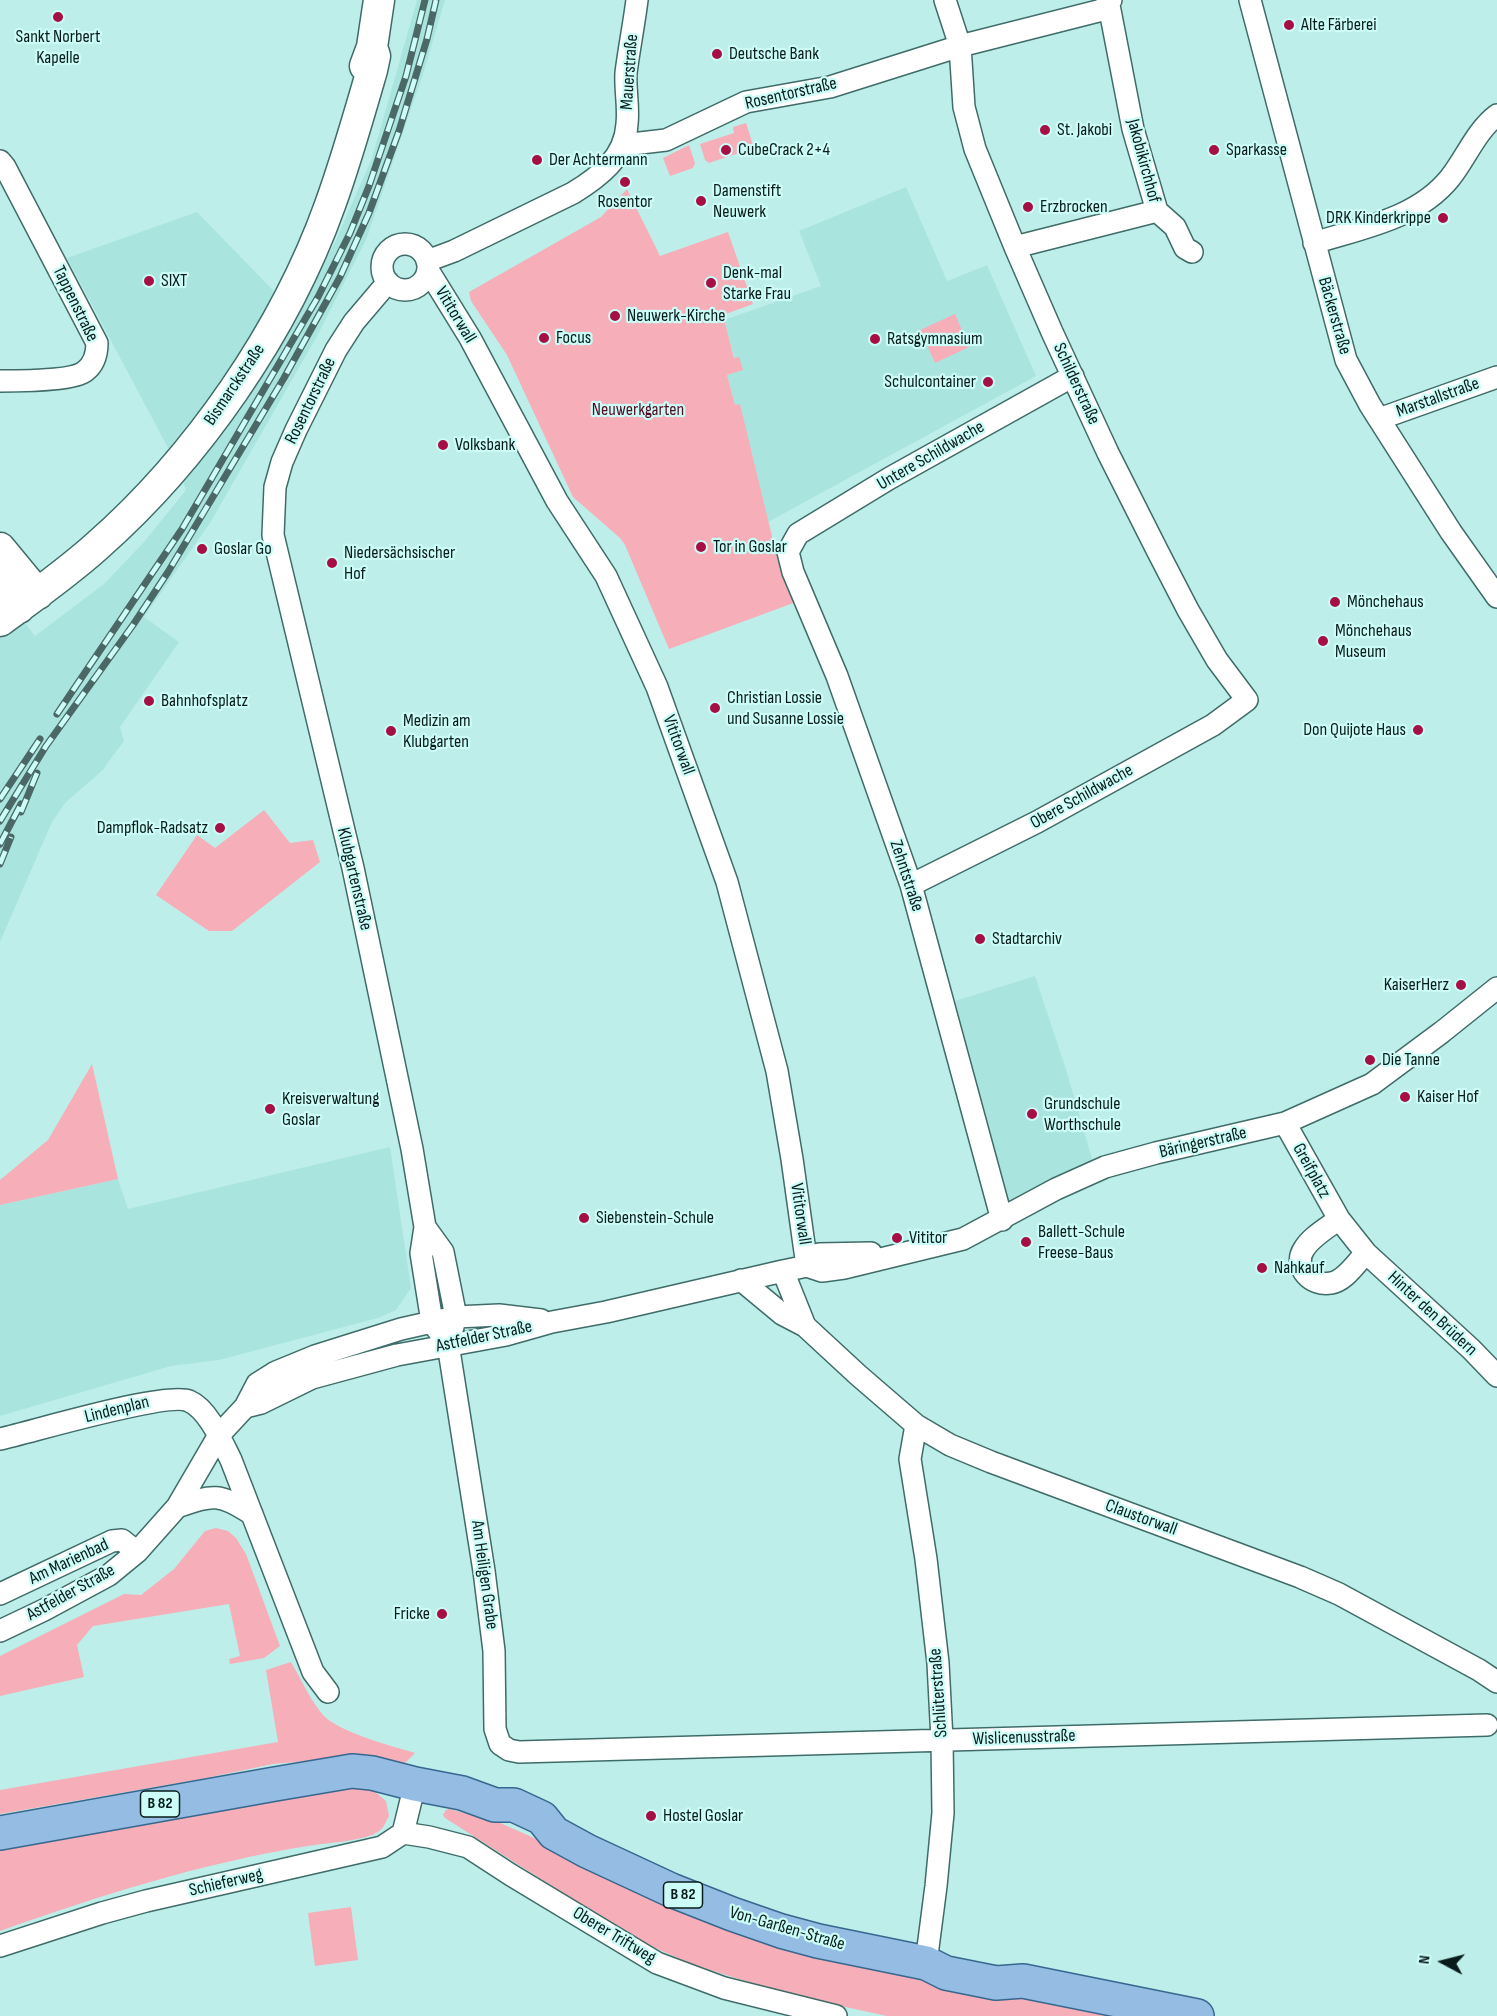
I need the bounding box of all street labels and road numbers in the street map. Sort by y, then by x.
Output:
street label: Mauerstraße [617,33,643,111]
street label: Rosentorstraße [743,73,839,115]
street label: Jakobikirchhof [1121,117,1165,205]
street label: Tappenstraße [47,263,103,345]
street label: Bäckerstraße [1313,275,1355,357]
street label: Vititorwall [430,283,480,347]
street label: Bismarckstraße [200,340,270,430]
street label: Schilderstraße [1048,340,1104,428]
street label: Rosentorstraße [281,354,341,448]
street label: Marstallstraße [1394,373,1482,423]
street label: Untere Schildwache [874,417,988,495]
street label: Vititorwall [657,712,699,778]
street label: Obere Schildwache [1027,760,1137,834]
street label: Klubgartenstraße [332,826,376,932]
street label: Zehntstraße [884,838,928,914]
street label: Bäringerstraße [1157,1122,1249,1164]
street label: Greifplatz [1287,1140,1335,1202]
street label: Vititorwall [785,1182,815,1246]
street label: Hinter den Brüdern [1383,1267,1481,1361]
street label: Astfelder Straße [434,1316,534,1358]
street label: Lindenplan [83,1392,151,1428]
street label: Claustorwall [1102,1495,1180,1541]
street label: Am Heiligen Grabe [466,1519,502,1631]
street label: Am Marienbad [26,1534,112,1590]
street label: Astfelder Straße [23,1560,119,1626]
street label: Schlüterstraße [925,1648,953,1738]
street label: Wislicenusstraße [972,1725,1076,1751]
road number: B 82 [140,1791,180,1817]
street label: Schieferweg [187,1864,265,1902]
road number: B 82 [664,1882,702,1908]
street label: Von-Garßen-Straße [727,1902,847,1956]
street label: Oberer Triftweg [568,1903,660,1969]

